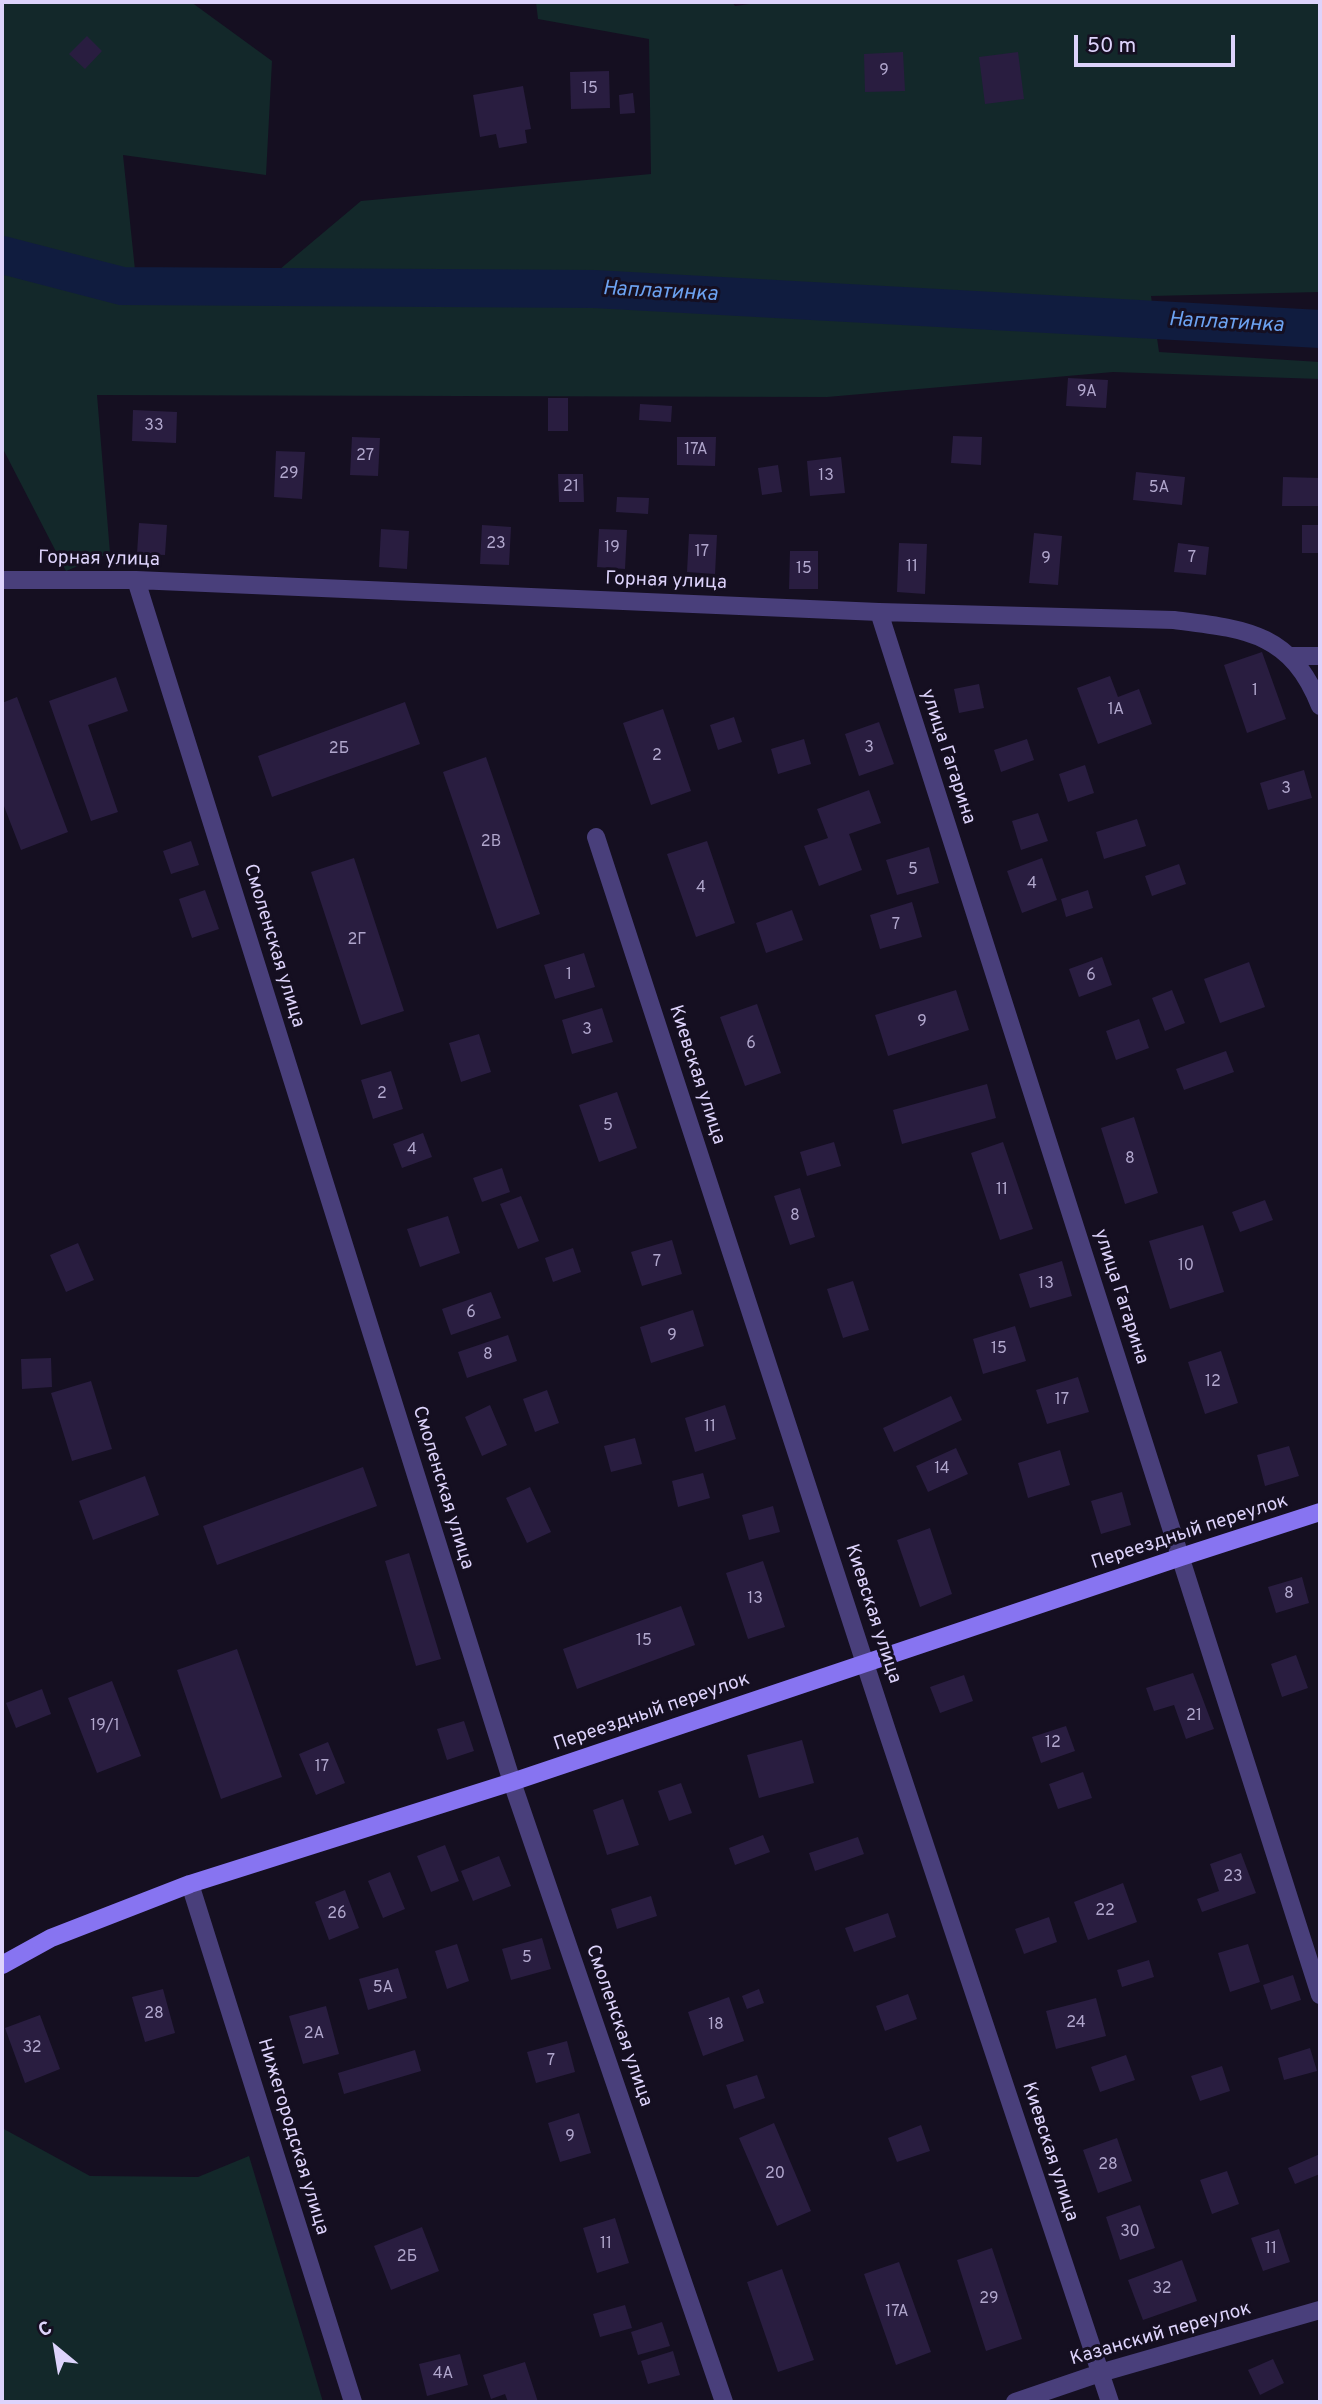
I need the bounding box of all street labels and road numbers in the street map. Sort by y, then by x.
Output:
street label: Горная улица [38,548,160,572]
street label: Горная улица [605,568,727,596]
street label: улица Гагарина [914,687,980,827]
street label: Смоленская улица [237,862,309,1030]
street label: Киевская улица [663,1002,729,1148]
street label: улица Гагарина [1087,1227,1153,1367]
street label: Смоленская улица [406,1404,478,1572]
street label: Переездный переулок [1089,1490,1291,1576]
street label: Киевская улица [839,1541,905,1687]
street label: Переездный переулок [551,1669,753,1757]
street label: Смоленская улица [580,1942,656,2110]
street label: Нижегородская улица [251,2036,333,2238]
street label: Киевская улица [1016,2079,1082,2225]
street label: Казанский переулок [1068,2298,1254,2372]

